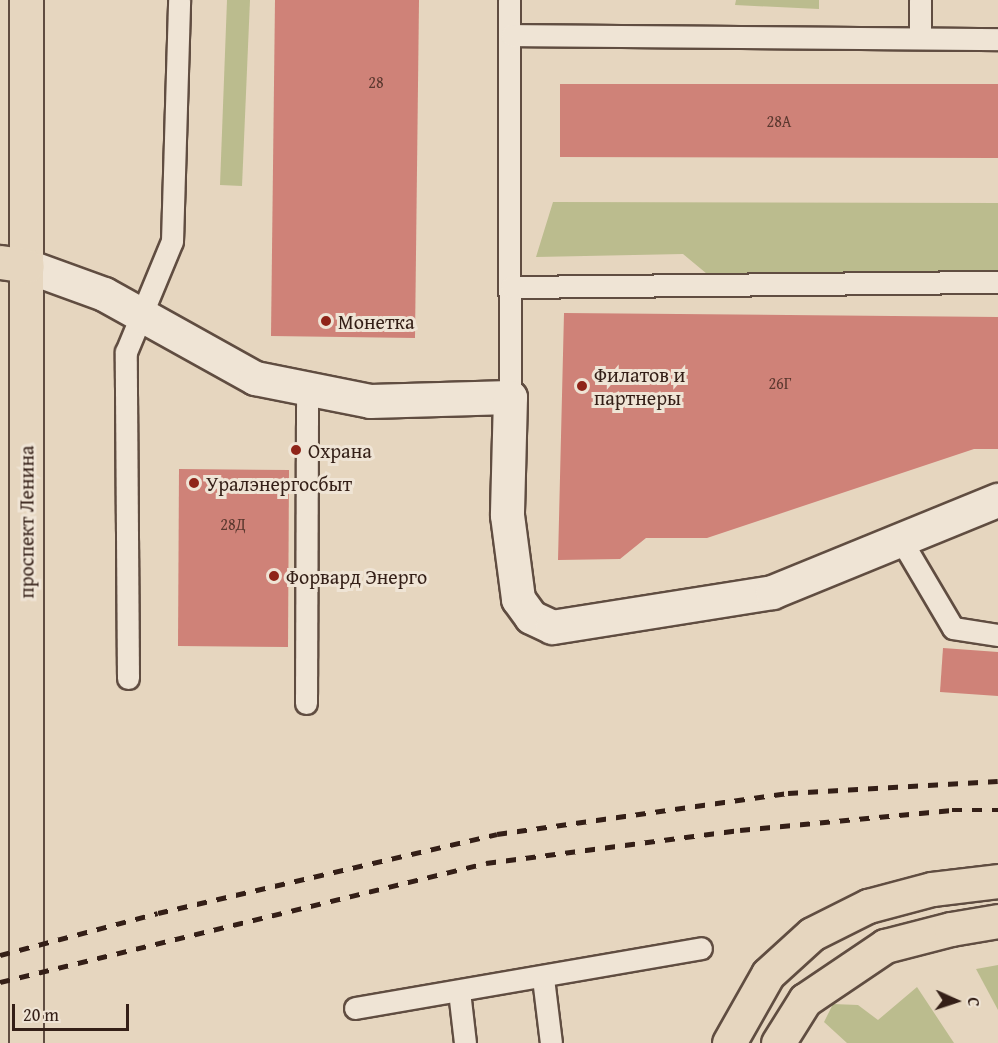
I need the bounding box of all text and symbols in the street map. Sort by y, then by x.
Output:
house number: 28 [368,72,384,92]
house number: 28А [766,111,792,131]
place label: Монетка [338,309,415,333]
marker: Монетка [319,314,333,328]
place label: Филатов и партнеры [594,362,685,409]
house number: 26Г [768,373,792,393]
marker: Филатов и партнеры [575,379,589,393]
place label: Охрана [308,438,372,462]
marker: Охрана [289,443,303,457]
street label: проспект Ленина [14,445,38,599]
place label: Уралэнергосбыт [206,471,352,495]
marker: Уралэнергосбыт [187,476,201,490]
house number: 28Д [220,514,246,534]
place label: Форвард Энерго [286,564,427,588]
marker: Форвард Энерго [267,569,281,583]
north arrow [926,971,986,1031]
scale bar [15,992,132,1030]
text: С [962,997,986,1007]
text: 20 m [23,1001,59,1028]

